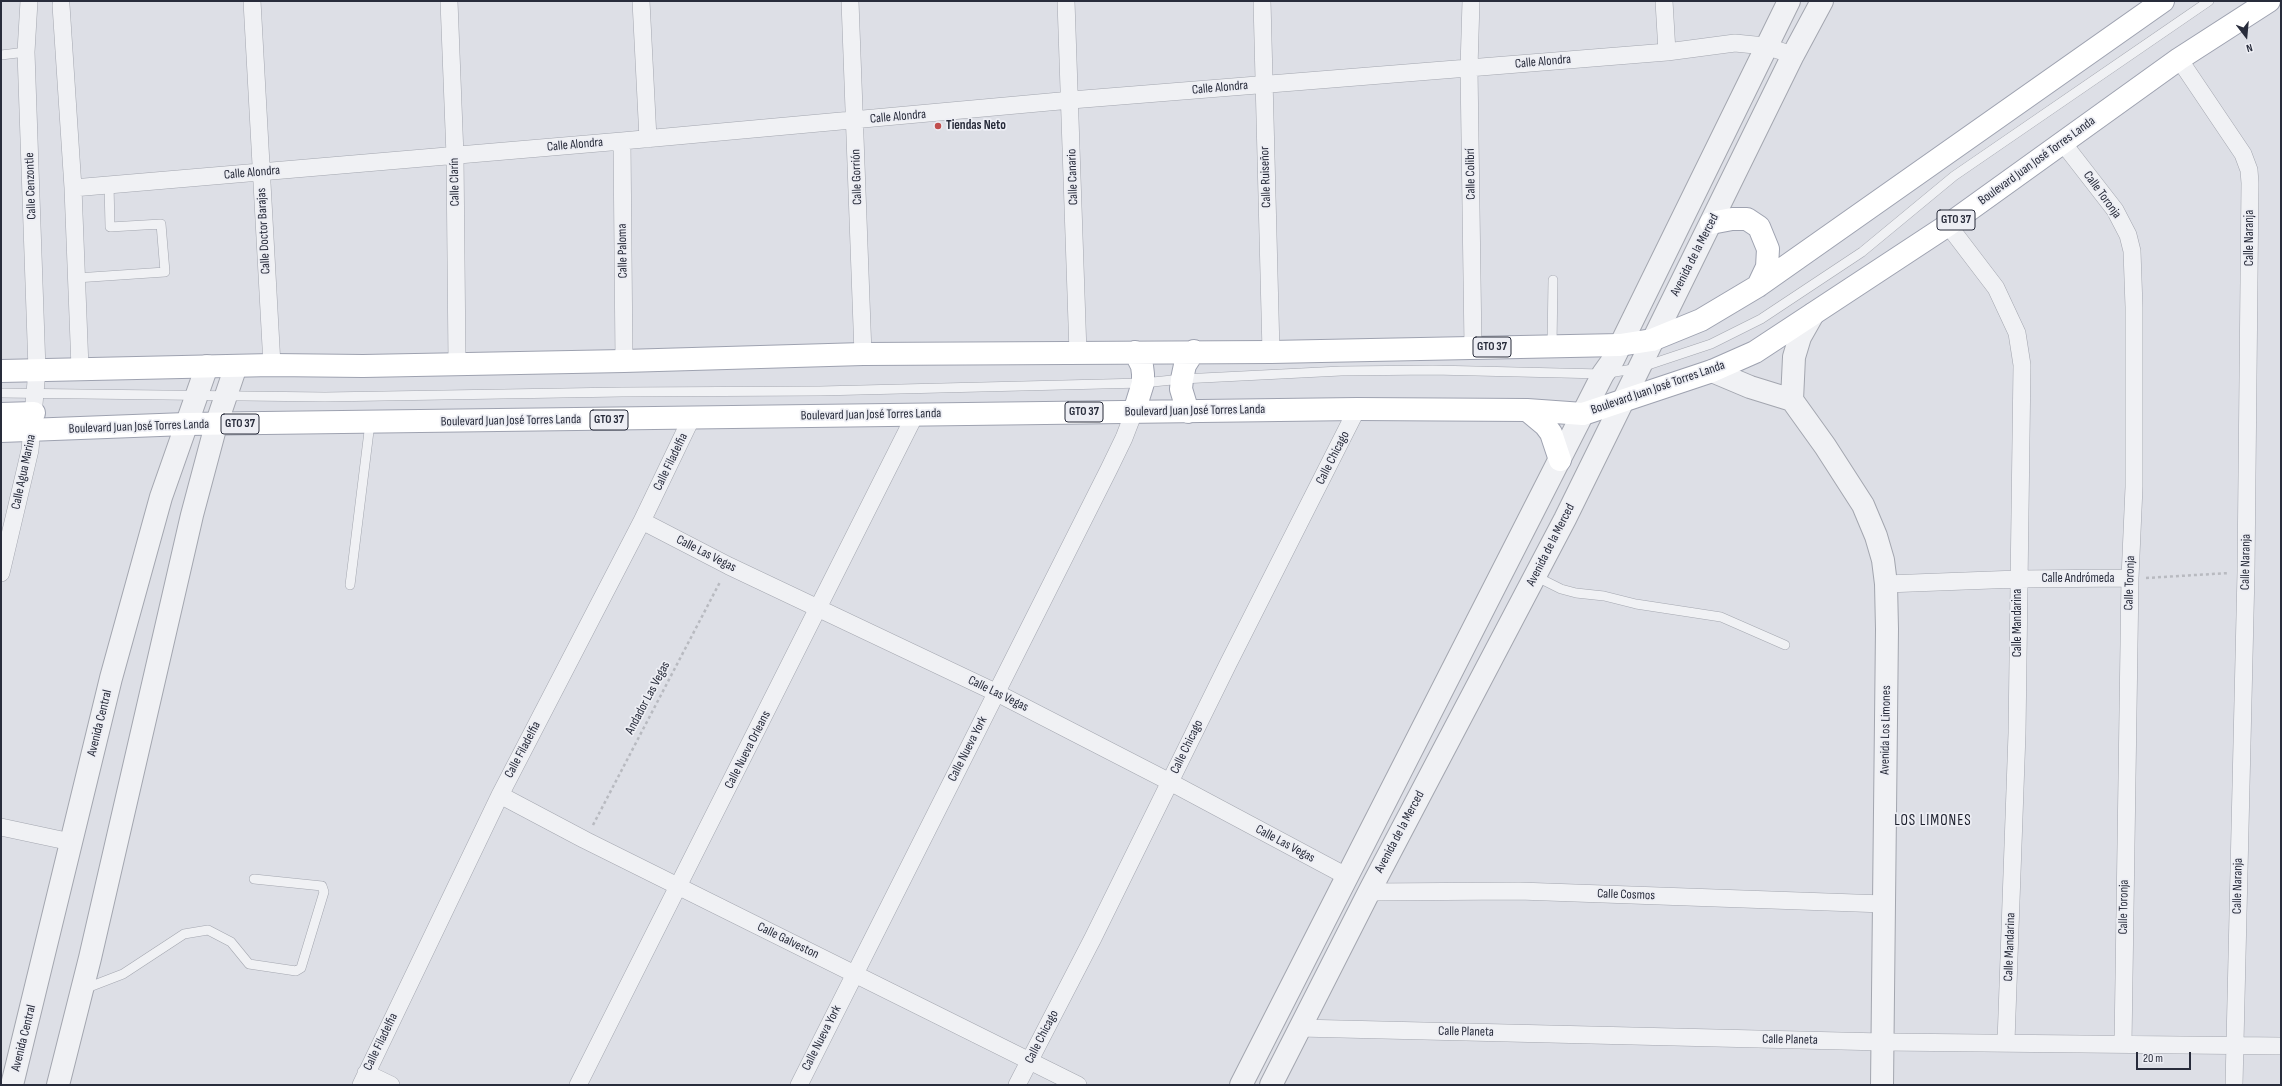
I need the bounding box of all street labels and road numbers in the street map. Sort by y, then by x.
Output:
street label: Calle Alondra [1514,52,1572,72]
street label: Calle Alondra [1191,78,1249,98]
street label: Calle Alondra [869,107,927,127]
street label: Boulevard Juan José Torres Landa [1976,113,2098,209]
street label: Calle Alondra [546,135,604,155]
street label: Calle Ruiseñor [1257,146,1275,208]
street label: Calle Colibrí [1463,148,1479,200]
street label: Calle Gorrión [848,149,866,205]
street label: Calle Canario [1064,149,1082,205]
street label: Calle Cenzontle [22,152,40,220]
street label: Calle Clarín [447,158,463,206]
street label: Calle Alondra [223,163,281,183]
street label: Calle Toronja [2080,168,2124,222]
street label: Calle Doctor Barajas [254,187,274,275]
road number: GTO 37 [1937,210,1975,230]
street label: Calle Naranja [2242,210,2258,266]
street label: Avenida de la Merced [1668,211,1722,299]
street label: Calle Paloma [615,224,631,278]
road number: GTO 37 [1473,337,1511,357]
street label: Boulevard Juan José Torres Landa [1589,358,1727,418]
road number: GTO 37 [1065,402,1103,422]
street label: Boulevard Juan José Torres Landa [1125,402,1265,420]
street label: Boulevard Juan José Torres Landa [801,406,941,424]
road number: GTO 37 [590,410,628,430]
street label: Boulevard Juan José Torres Landa [441,412,581,430]
road number: GTO 37 [221,414,259,434]
street label: Boulevard Juan José Torres Landa [68,417,210,437]
street label: Calle Chicago [1313,429,1353,487]
street label: Calle Filadelfia [650,431,692,493]
street label: Calle Agua Marina [8,433,40,511]
street label: Avenida de la Merced [1524,501,1578,589]
street label: Calle Las Vegas [673,532,739,576]
street label: Calle Naranja [2238,534,2254,590]
street label: Calle Toronja [2121,555,2139,611]
street label: Calle Andrómeda [2042,571,2114,587]
street label: Calle Mandarina [2010,589,2026,657]
street label: Andador Las Vegas [622,659,674,737]
street label: Calle Las Vegas [965,673,1031,715]
street label: Avenida Los Limones [1877,685,1895,775]
street label: Avenida Central [84,688,116,758]
street label: Calle Nueva Orleans [722,708,774,792]
street label: Calle Nueva York [945,714,991,784]
street label: Calle Chicago [1167,717,1207,777]
street label: Calle Filadelfia [502,719,544,781]
street label: Avenida de la Merced [1372,788,1428,876]
street label: Calle Las Vegas [1253,822,1317,866]
street label: Calle Naranja [2230,858,2246,914]
street label: Calle Toronja [2116,879,2132,935]
street label: Calle Cosmos [1597,886,1655,904]
street label: Calle Mandarina [2001,912,2019,982]
street label: Calle Galveston [755,919,821,963]
street label: Avenida Central [8,1003,40,1073]
street label: Calle Nueva York [799,1003,845,1073]
street label: Calle Chicago [1022,1008,1062,1066]
street label: Calle Filadelfia [360,1011,402,1073]
street label: Calle Planeta [1438,1024,1494,1040]
street label: Calle Planeta [1762,1032,1818,1048]

